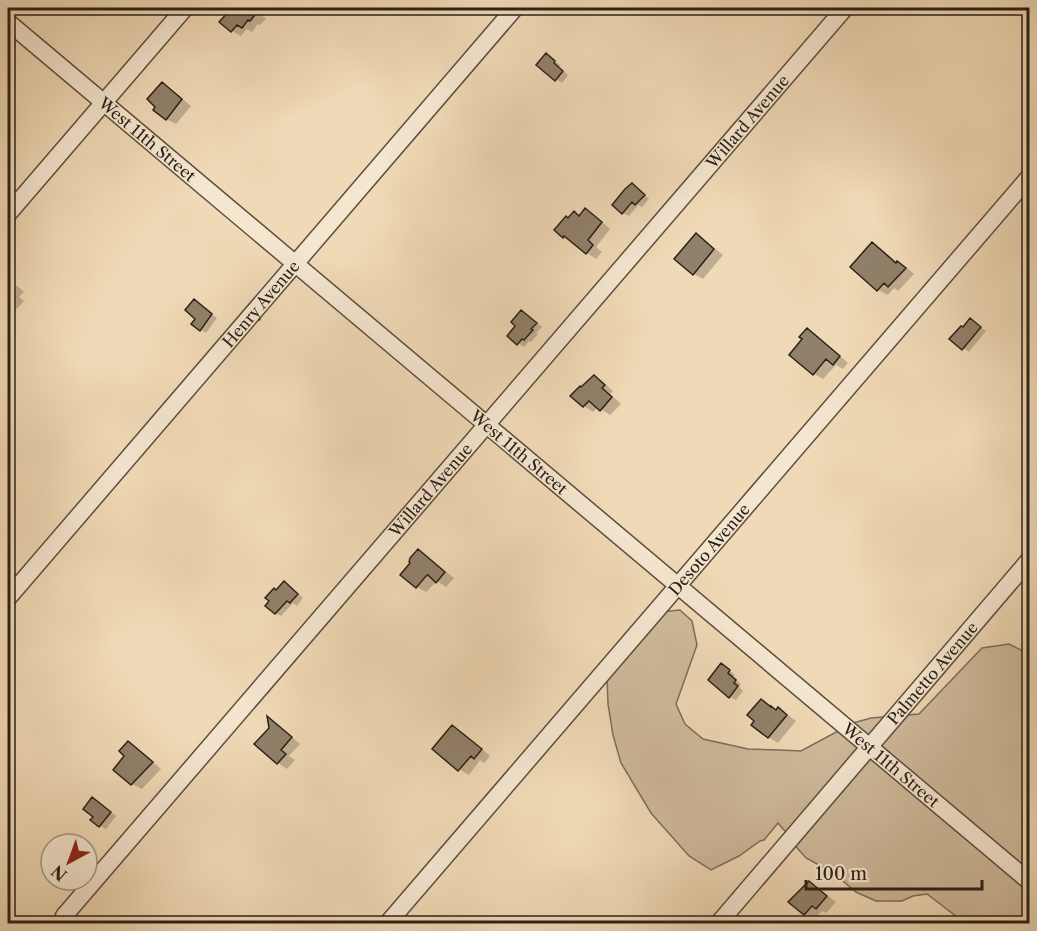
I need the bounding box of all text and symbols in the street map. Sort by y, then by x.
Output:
street label: Willard Avenue [701,71,793,173]
street label: West 11th Street [94,92,200,186]
street label: Henry Avenue [218,256,304,351]
street label: West 11th Street [466,405,572,499]
street label: Willard Avenue [384,439,476,542]
street label: Desoto Avenue [664,499,754,599]
street label: Palmetto Avenue [883,618,982,729]
street label: West 11th Street [838,718,944,812]
north arrow [39,832,99,892]
scale bar [806,853,982,891]
text: N [47,861,71,885]
text: 100 m [815,863,867,885]

